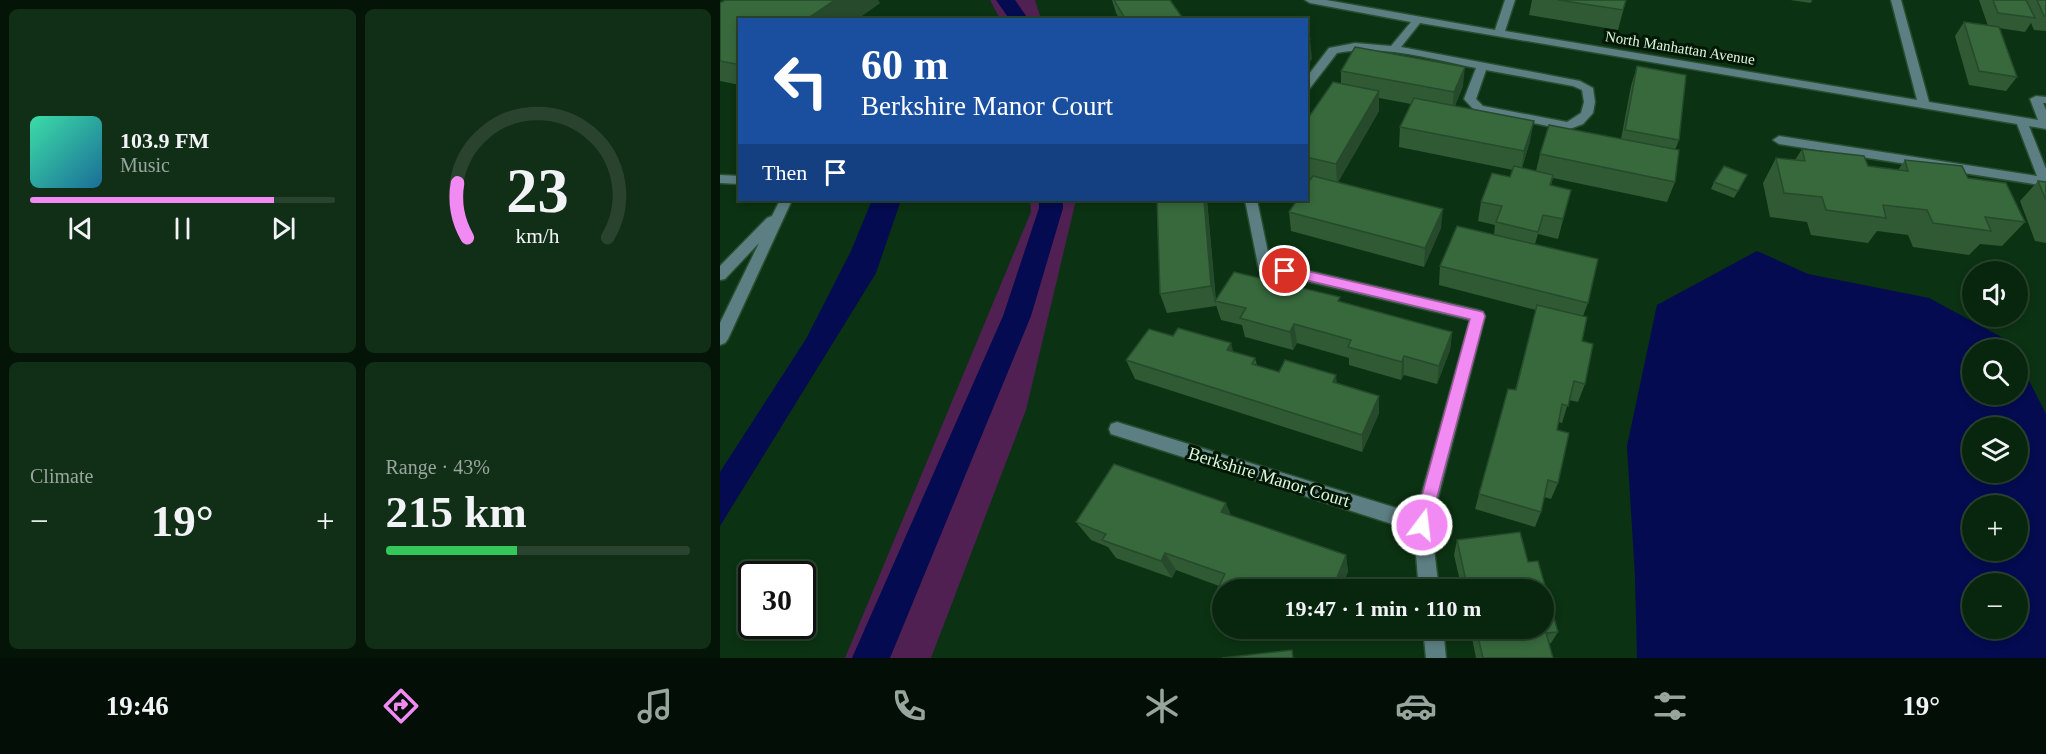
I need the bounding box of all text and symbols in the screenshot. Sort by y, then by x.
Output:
street label: North Manhattan Avenue [1604,28,1756,68]
icon: left [762,42,840,120]
text: 60 m [861,42,949,88]
text: Berkshire Manor Court [861,91,1113,121]
text: 103.9 FM [120,128,209,153]
text: Music [120,154,170,176]
text: 23 [507,156,569,225]
icon: arrive [819,156,852,189]
text: Then [762,160,807,185]
icon: previous [64,212,97,245]
icon: pause [166,212,199,245]
icon: next [267,212,300,245]
text: km/h [516,224,560,248]
pin [1259,245,1310,296]
icon: arrive [1268,254,1301,287]
map controls [1962,261,2028,639]
button: sound [1962,261,2028,327]
button: search [1962,339,2028,405]
button: layers [1962,417,2028,483]
street label: Berkshire Manor Court [1186,443,1352,511]
text: Range · 43% [386,456,490,478]
text: Climate [30,465,93,487]
text: 215 km [386,487,527,537]
position arrow [1390,493,1454,557]
button: + [1962,495,2028,561]
text: 19° [151,496,214,546]
text: − [30,503,49,539]
text: + [316,503,335,539]
speed limit sign: 30 [738,561,816,639]
button: − [1962,573,2028,639]
text: 19:47 · 1 min · 110 m [1285,596,1481,621]
icon: directions [380,685,422,727]
icon: music [634,685,676,727]
icon: phone [888,685,930,727]
icon: climate [1141,685,1183,727]
icon: car [1395,685,1437,727]
icon: filters [1649,685,1691,727]
text: 19:46 [106,691,169,721]
text: 19° [1902,691,1940,721]

